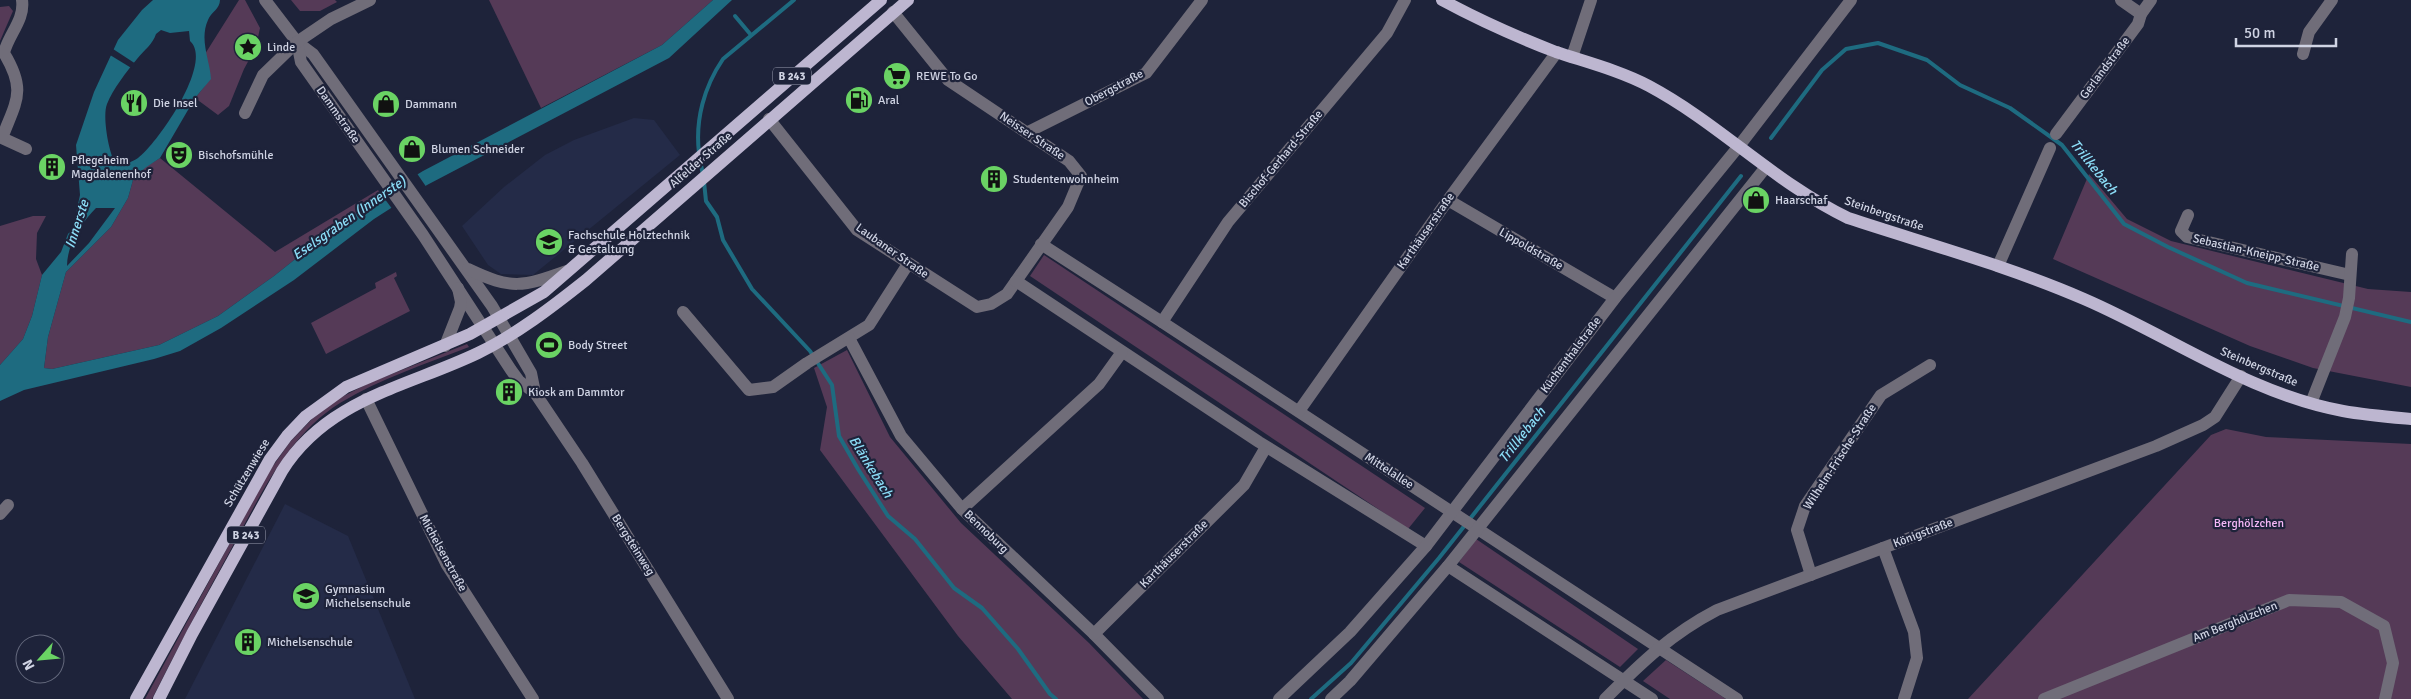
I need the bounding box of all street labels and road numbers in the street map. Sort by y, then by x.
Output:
street label: Gerlandstraße [2077,34,2133,102]
street label: Obergstraße [1082,66,1146,110]
road number: B 243 [773,68,811,84]
street label: Dammstraße [313,84,363,146]
street label: Bischof-Gerhard-Straße [1236,107,1326,211]
street label: Neisser Straße [996,109,1068,163]
street label: Alfelder Straße [667,129,735,191]
street label: Karthäuserstraße [1394,190,1458,272]
street label: Steinbergstraße [1842,193,1926,235]
street label: Laubaner Straße [853,220,931,282]
street label: Lippoldstraße [1496,225,1566,273]
street label: Sebastian-Kneipp-Straße [2191,231,2321,275]
street label: Küchenthalstraße [1537,314,1605,396]
street label: Steinbergstraße [2218,344,2300,390]
street label: Wilhelm-Frische-Straße [1800,401,1880,513]
street label: Schützenwiese [221,436,273,510]
street label: Mittelallee [1362,450,1416,492]
street label: Bennoburg [961,507,1011,557]
street label: Bergsteinweg [608,511,658,579]
street label: Michelsenstraße [416,512,470,594]
street label: Königstraße [1891,515,1955,551]
street label: Karthäuserstraße [1137,517,1211,591]
road number: B 243 [227,526,265,544]
street label: Am Berghölzchen [2191,598,2279,646]

